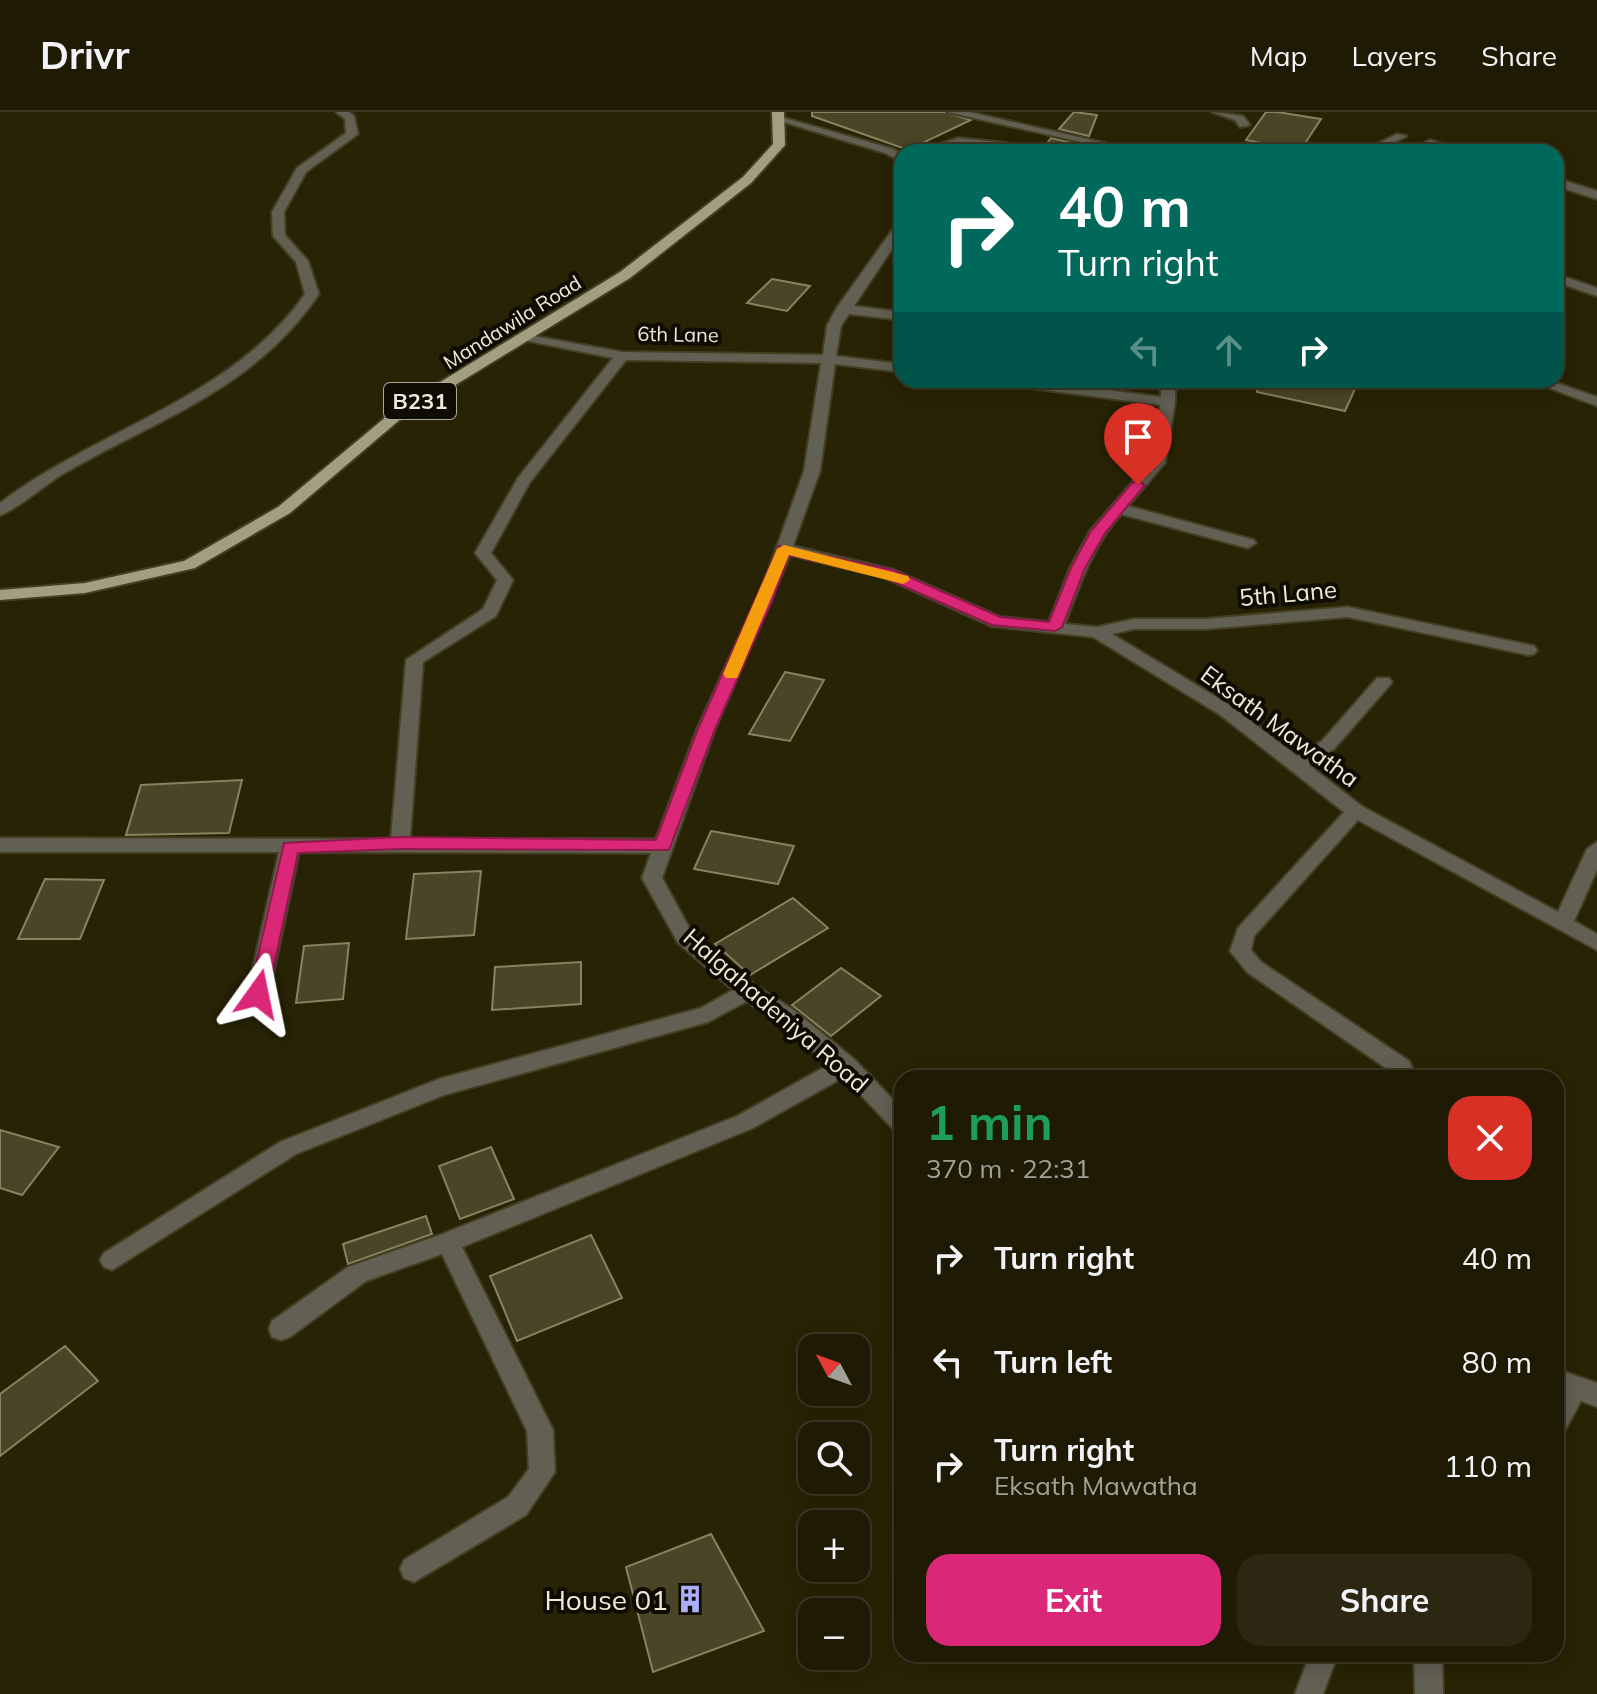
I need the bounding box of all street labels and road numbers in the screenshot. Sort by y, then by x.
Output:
street label: Mandawila Road [438,270,586,374]
street label: 6th Lane [637,321,719,347]
road number: B231 [384,383,456,419]
street label: 5th Lane [1238,574,1338,612]
street label: Eksath Mawatha [1195,659,1365,793]
street label: Halgahadeniya Road [677,922,875,1098]

